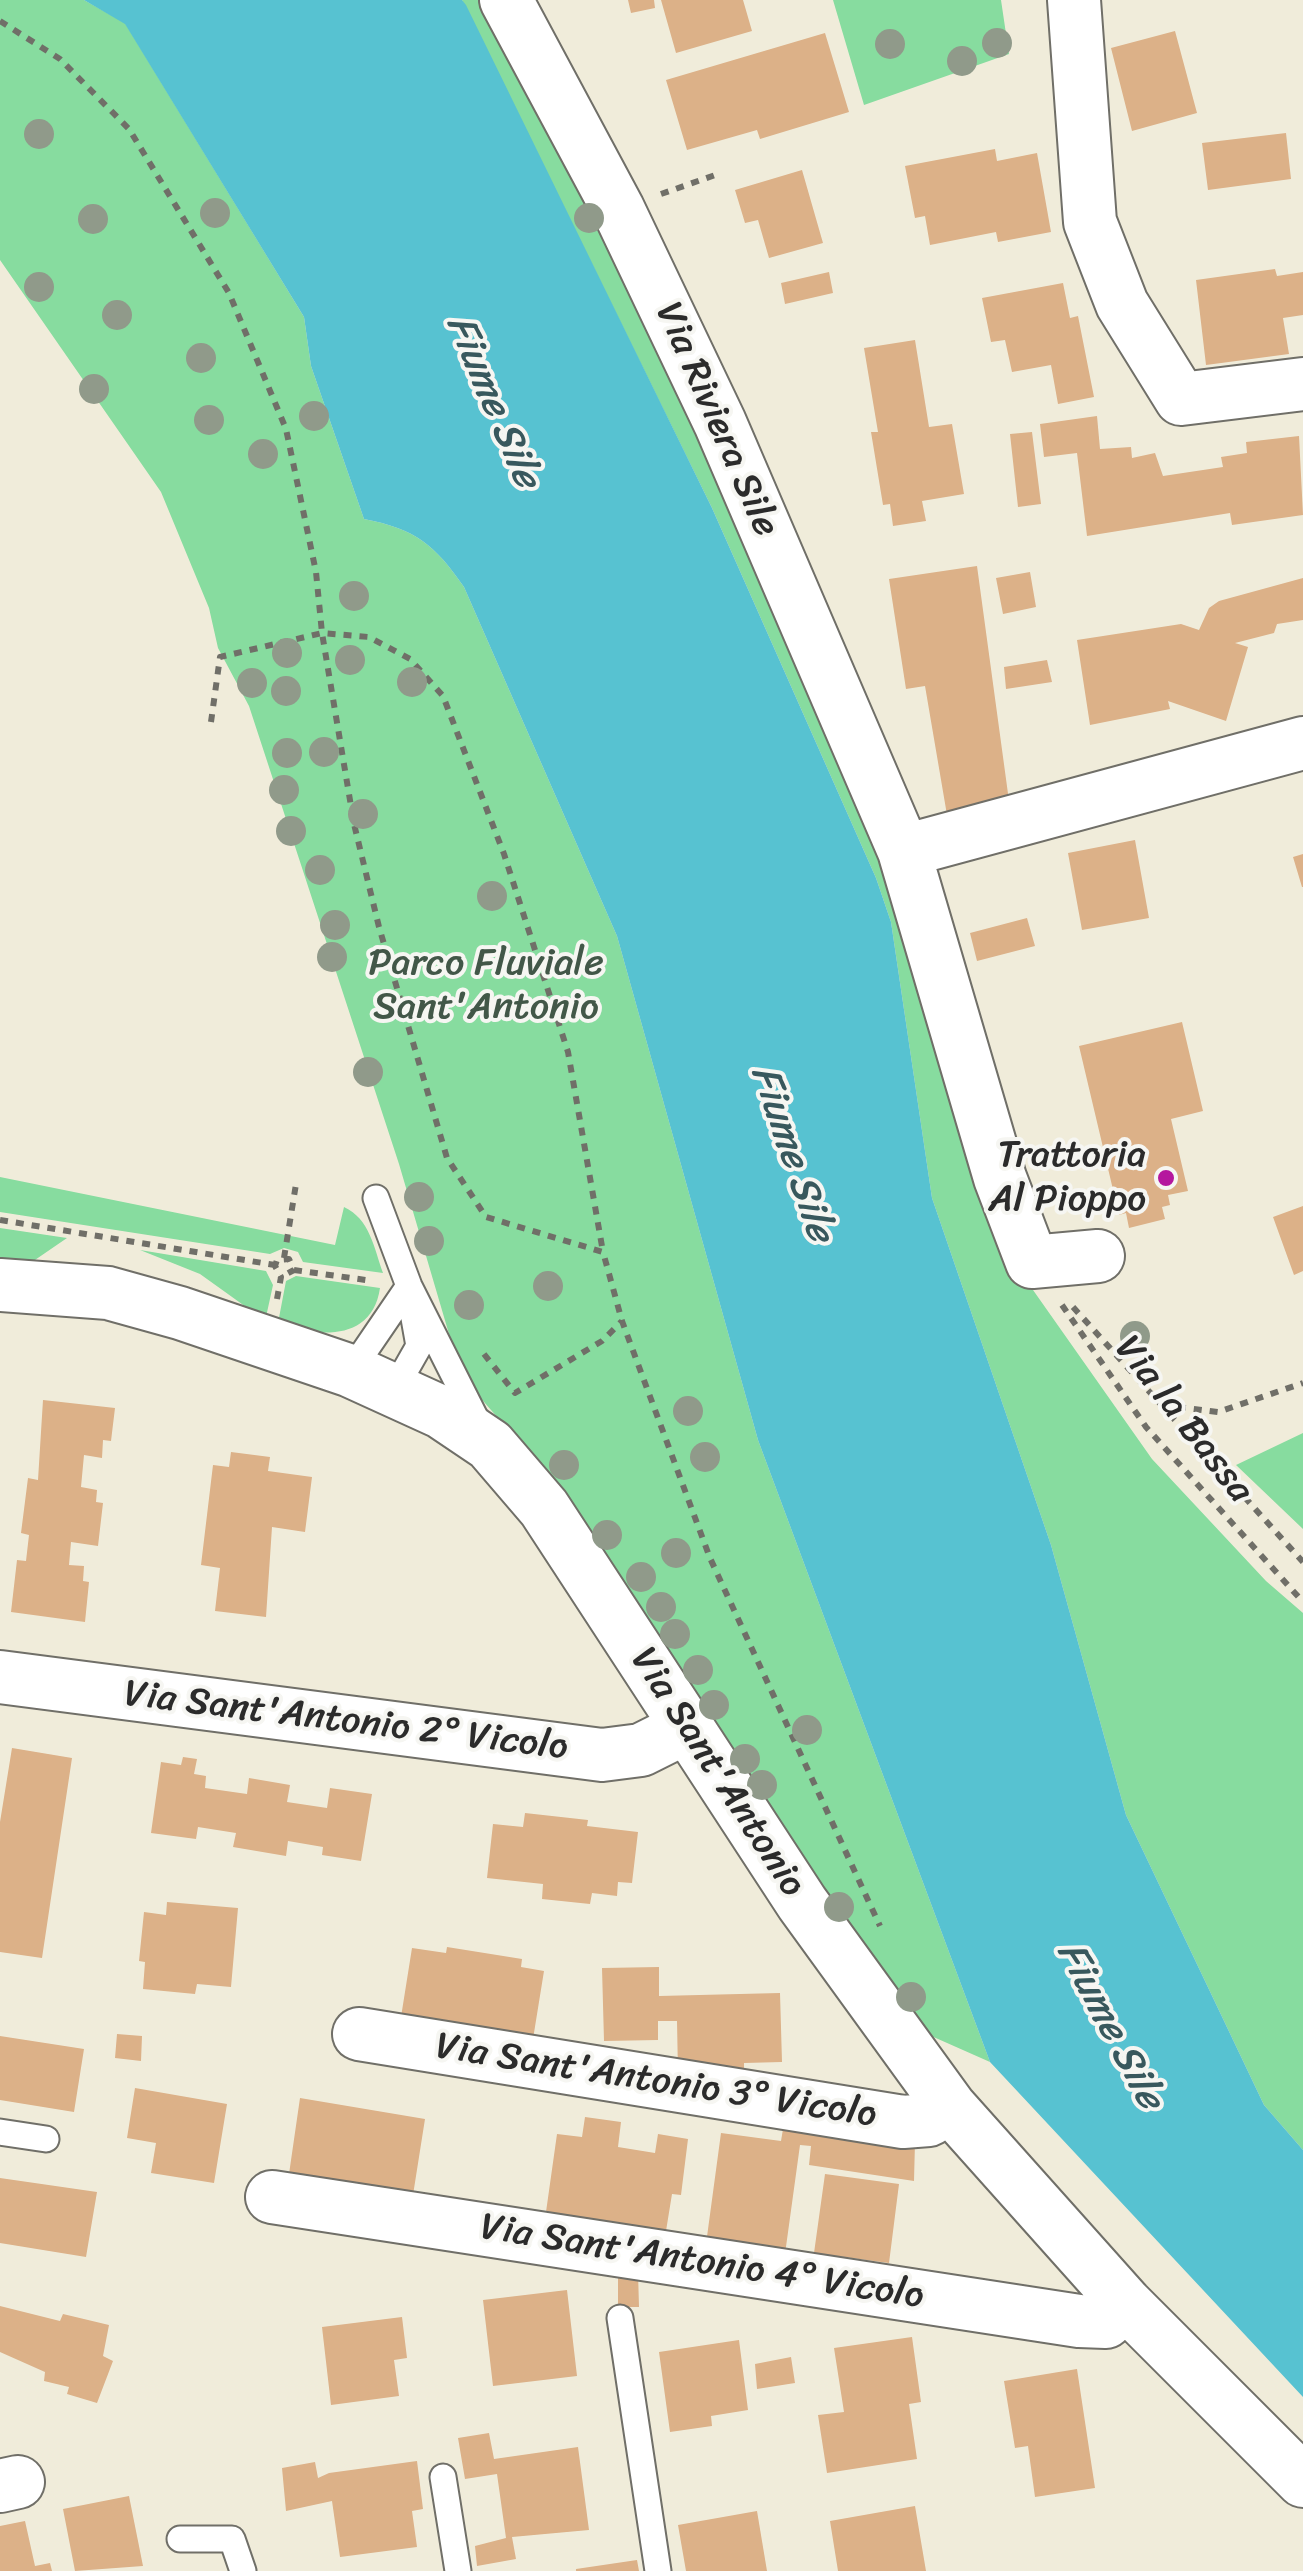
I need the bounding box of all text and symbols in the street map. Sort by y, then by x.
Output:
street label: Via Riviera Sile [644,296,788,544]
water label: Fiume Sile [434,308,550,496]
park label: Parco Fluviale Sant'Antonio [368,941,604,1030]
water label: Fiume Sile [739,1060,843,1248]
place label: Trattoria Al Pioppo [989,1133,1146,1222]
marker: Trattoria Al Pioppo [1155,1167,1177,1189]
street label: Via la Bassa [1104,1328,1262,1512]
street label: Via Sant'Antonio [620,1640,814,1906]
street label: Via Sant'Antonio 2° Vicolo [122,1672,570,1772]
water label: Fiume Sile [1045,1934,1173,2118]
street label: Via Sant'Antonio 3° Vicolo [432,2025,880,2139]
street label: Via Sant'Antonio 4° Vicolo [477,2205,927,2321]

